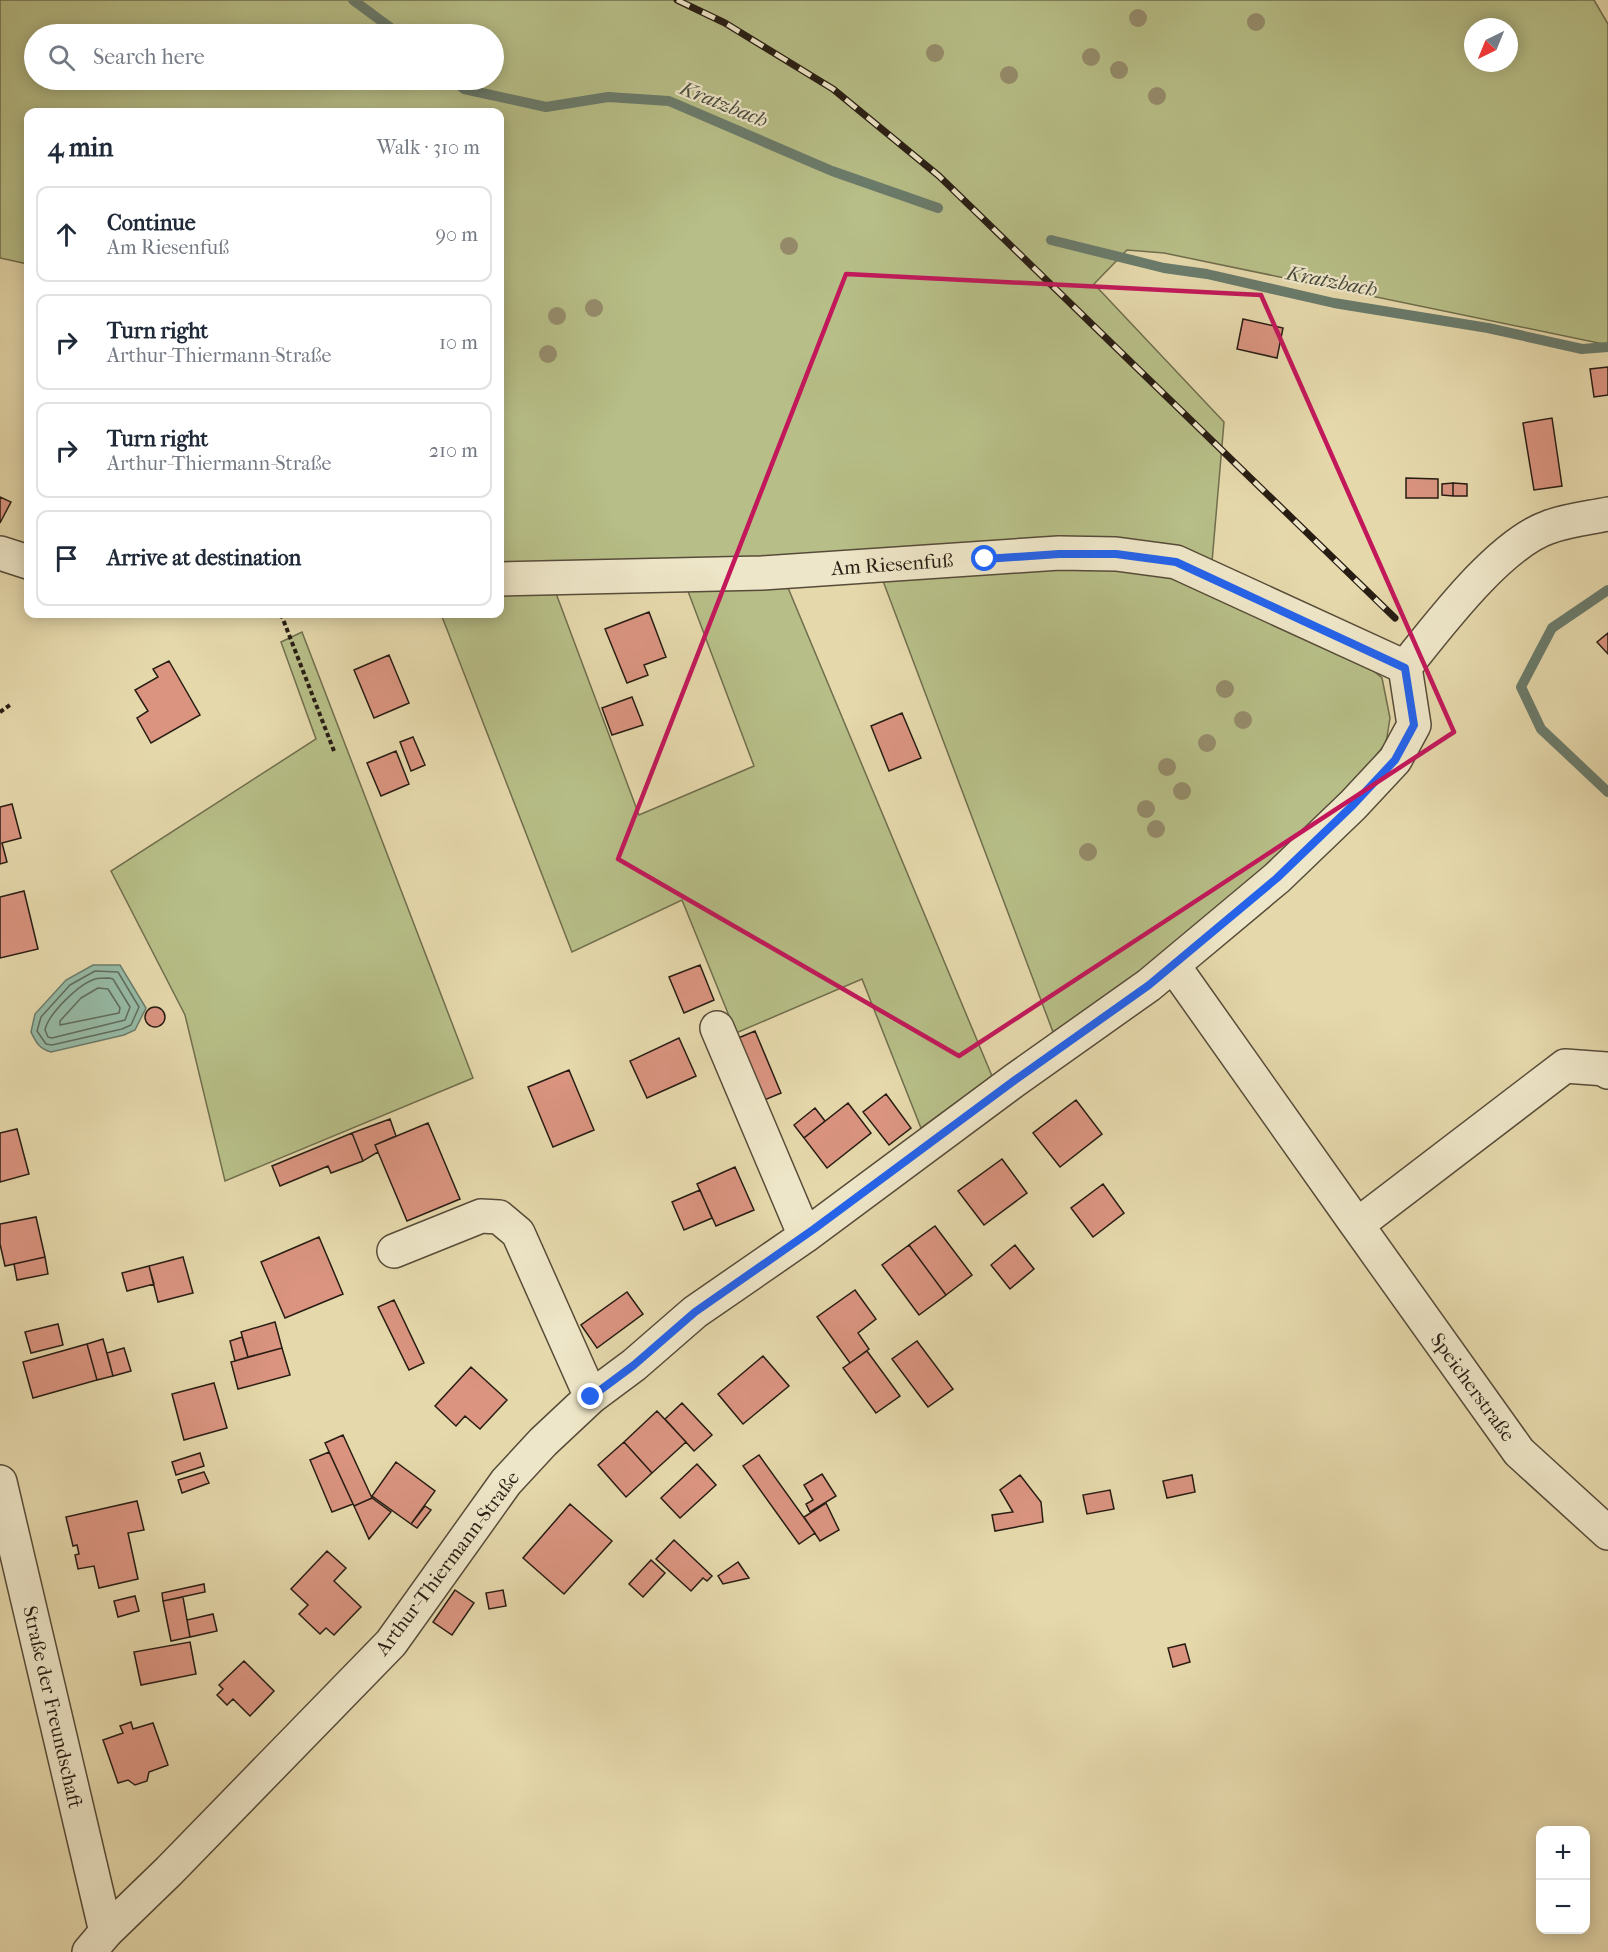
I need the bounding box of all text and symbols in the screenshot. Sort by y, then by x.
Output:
north arrow [1464,18,1518,72]
search box [24,24,504,90]
icon: search [45,41,78,74]
text: Search here [93,44,205,70]
water label: Kratzbach [675,75,771,132]
text: 4 min [48,132,113,163]
text: Walk · 310 m [377,136,480,159]
text: Continue [107,210,196,236]
icon: ahead [50,218,83,251]
text: 90 m [436,223,478,246]
text: Am Riesenfuß [107,236,229,259]
water label: Kratzbach [1282,260,1380,302]
text: Turn right [107,318,208,344]
icon: right [50,326,83,359]
text: 10 m [439,331,478,354]
text: Arthur-Thiermann-Straße [107,344,331,367]
text: Turn right [107,426,208,452]
icon: right [50,434,83,467]
text: 210 m [429,439,478,462]
text: Arthur-Thiermann-Straße [107,452,331,475]
icon: arrive [50,542,83,575]
text: Arrive at destination [107,545,301,571]
route start [971,545,997,571]
street label: Am Riesenfuß [829,549,954,580]
street label: Speicherstraße [1426,1329,1520,1446]
route end [577,1383,603,1409]
street label: Arthur-Thiermann-Straße [370,1467,524,1661]
street label: Straße der Freundschaft [18,1604,87,1811]
map controls [1536,1826,1590,1934]
button: + [1536,1826,1590,1880]
button: − [1536,1880,1590,1934]

